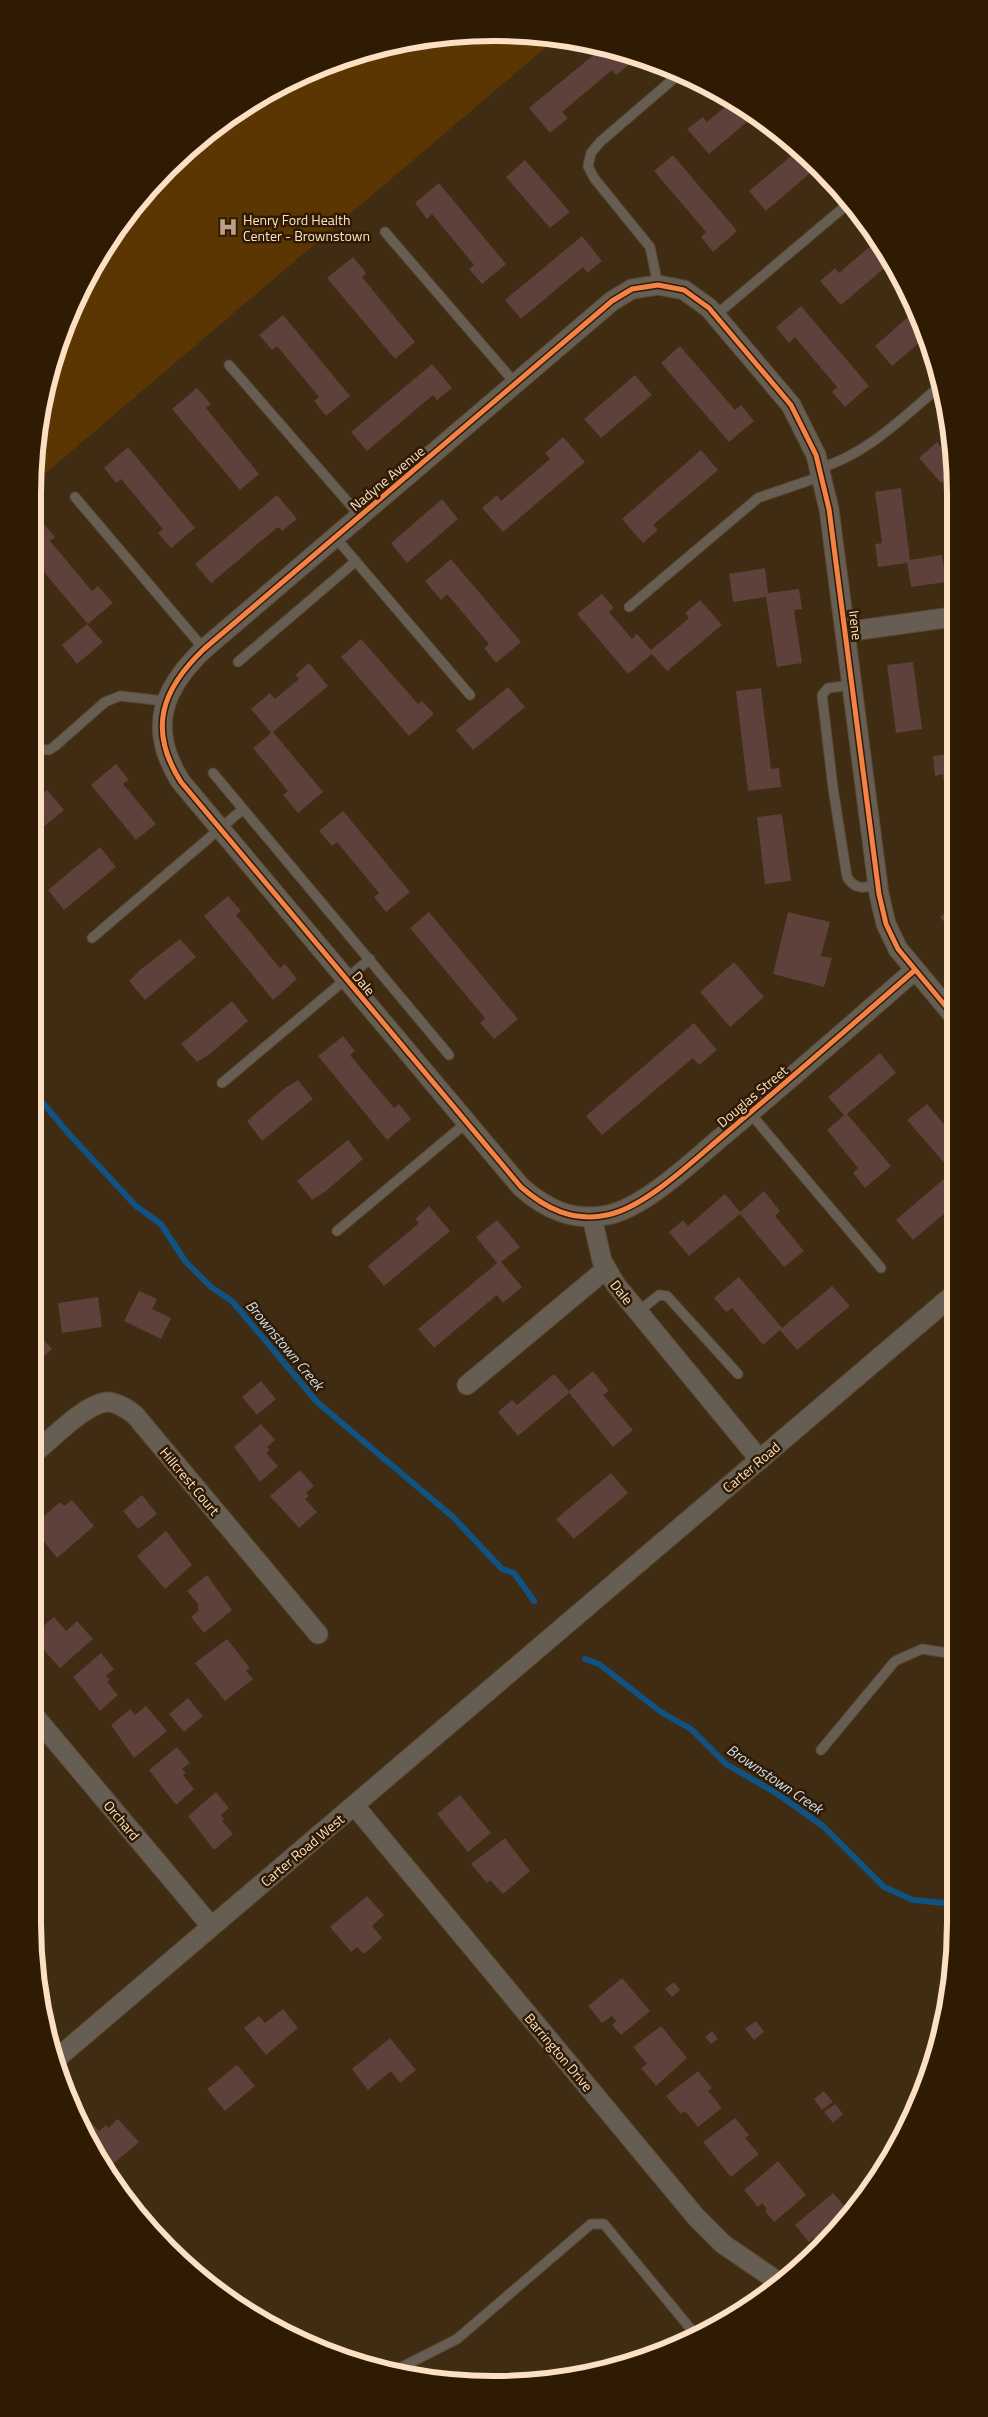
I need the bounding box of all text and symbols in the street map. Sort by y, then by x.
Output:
place label: Henry Ford Health Center - Brownstown [243,209,370,246]
hospital icon: Henry Ford Health Center - Brownstown [217,216,239,238]
street label: Nadyne Avenue [345,440,429,516]
street label: Irene [844,609,868,641]
street label: Dale [347,966,381,1000]
street label: Douglas Street [712,1060,792,1132]
street label: Dale [606,1275,638,1309]
water label: Brownstown Creek [240,1295,331,1397]
street label: Carter Road [718,1437,784,1497]
street label: Hillcrest Court [155,1442,225,1520]
water label: Brownstown Creek [722,1738,830,1821]
street label: Orchard [99,1795,145,1845]
street label: Carter Road West [256,1809,348,1891]
street label: Barrington Drive [520,2008,598,2096]

